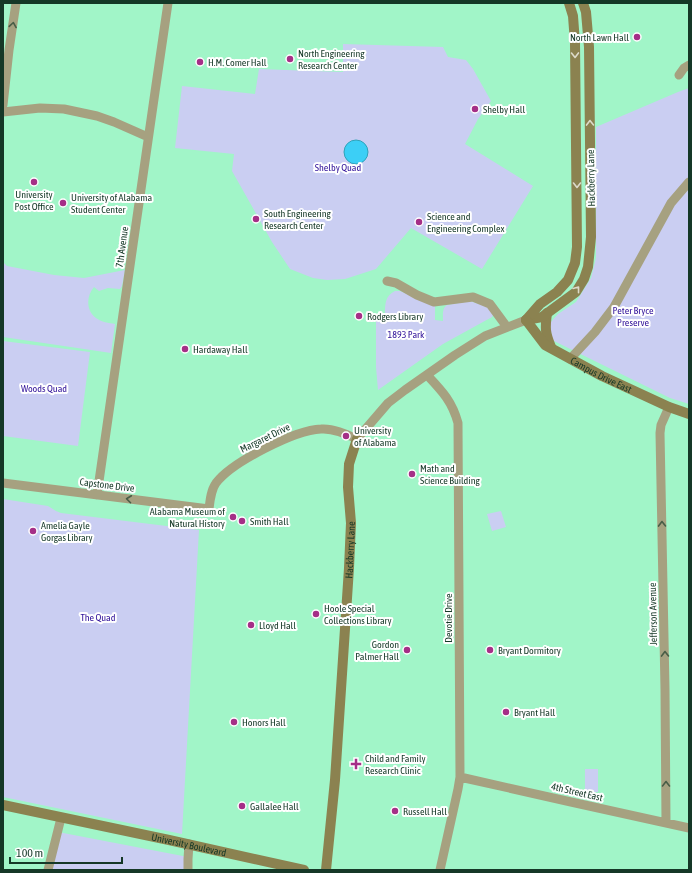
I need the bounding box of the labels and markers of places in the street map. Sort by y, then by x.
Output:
place label: North Lawn Hall [570,32,629,43]
marker: North Lawn Hall [632,32,642,42]
place label: North Engineering Research Center [298,48,365,71]
marker: North Engineering Research Center [285,54,295,64]
marker: H.M. Comer Hall [195,57,205,67]
place label: H.M. Comer Hall [208,57,267,68]
marker: Shelby Hall [470,104,480,114]
place label: Shelby Hall [483,104,525,115]
marker: University Post Office [29,177,39,187]
place label: University Post Office [14,189,54,212]
place label: University of Alabama Student Center [71,192,152,215]
marker: University of Alabama Student Center [58,198,68,208]
place label: South Engineering Research Center [264,208,332,231]
place label: Science and Engineering Complex [427,211,505,234]
marker: South Engineering Research Center [251,214,261,224]
marker: Science and Engineering Complex [414,217,424,227]
marker: Rodgers Library [354,311,364,321]
place label: Rodgers Library [367,311,423,322]
marker: Hardaway Hall [180,344,190,354]
place label: Hardaway Hall [193,344,248,355]
place label: University of Alabama [354,425,397,448]
marker: University of Alabama [341,431,351,441]
place label: Math and Science Building [420,463,481,486]
marker: Math and Science Building [407,469,417,479]
place label: Alabama Museum of Natural History [150,506,225,529]
marker: Alabama Museum of Natural History [228,512,238,522]
marker: Smith Hall [237,516,247,526]
place label: Smith Hall [250,516,289,527]
place label: Amelia Gayle Gorgas Library [41,520,93,543]
marker: Amelia Gayle Gorgas Library [28,526,38,536]
place label: Hoole Special Collections Library [324,603,392,626]
marker: Hoole Special Collections Library [311,609,321,619]
marker: Lloyd Hall [246,620,256,630]
place label: Lloyd Hall [259,620,296,631]
place label: Gordon Palmer Hall [355,639,399,662]
marker: Gordon Palmer Hall [402,645,412,655]
marker: Bryant Dormitory [485,645,495,655]
place label: Bryant Dormitory [498,645,561,656]
marker: Bryant Hall [501,707,511,717]
place label: Bryant Hall [514,707,556,718]
marker: Honors Hall [229,717,239,727]
place label: Honors Hall [242,717,286,728]
place label: Child and Family Research Clinic [365,753,426,776]
marker: Child and Family Research Clinic [350,758,362,770]
marker: Gallalee Hall [237,801,247,811]
place label: Gallalee Hall [250,801,299,812]
marker: Russell Hall [390,806,400,816]
place label: Russell Hall [403,806,447,817]

